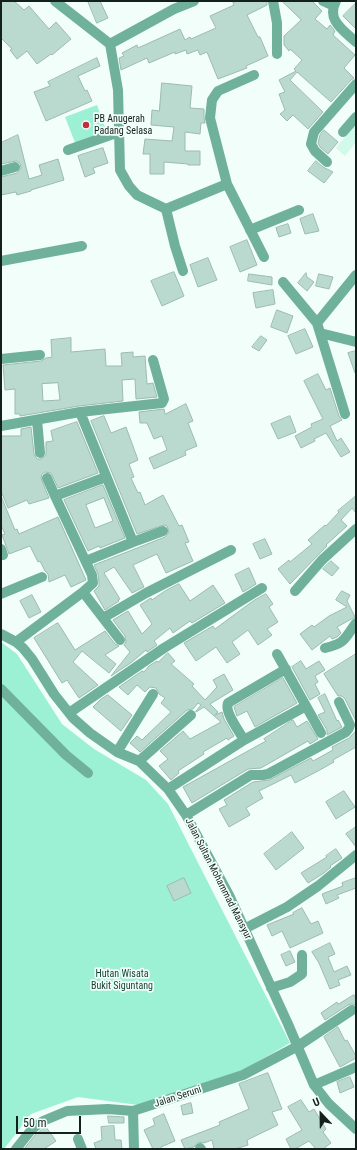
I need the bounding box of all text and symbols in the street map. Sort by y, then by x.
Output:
place label: PB Anugerah Padang Selasa [94,113,152,136]
marker: PB Anugerah Padang Selasa [81,120,91,130]
street label: Jalan Sultan Mohammad Mansyur [182,817,254,941]
park label: Hutan Wisata Bukit Siguntang [91,968,153,992]
street label: Jalan Seruni [153,1084,203,1110]
north arrow [301,1094,341,1134]
text: U [311,1095,322,1110]
scale bar [18,1108,83,1134]
text: 50 m [23,1116,47,1130]

